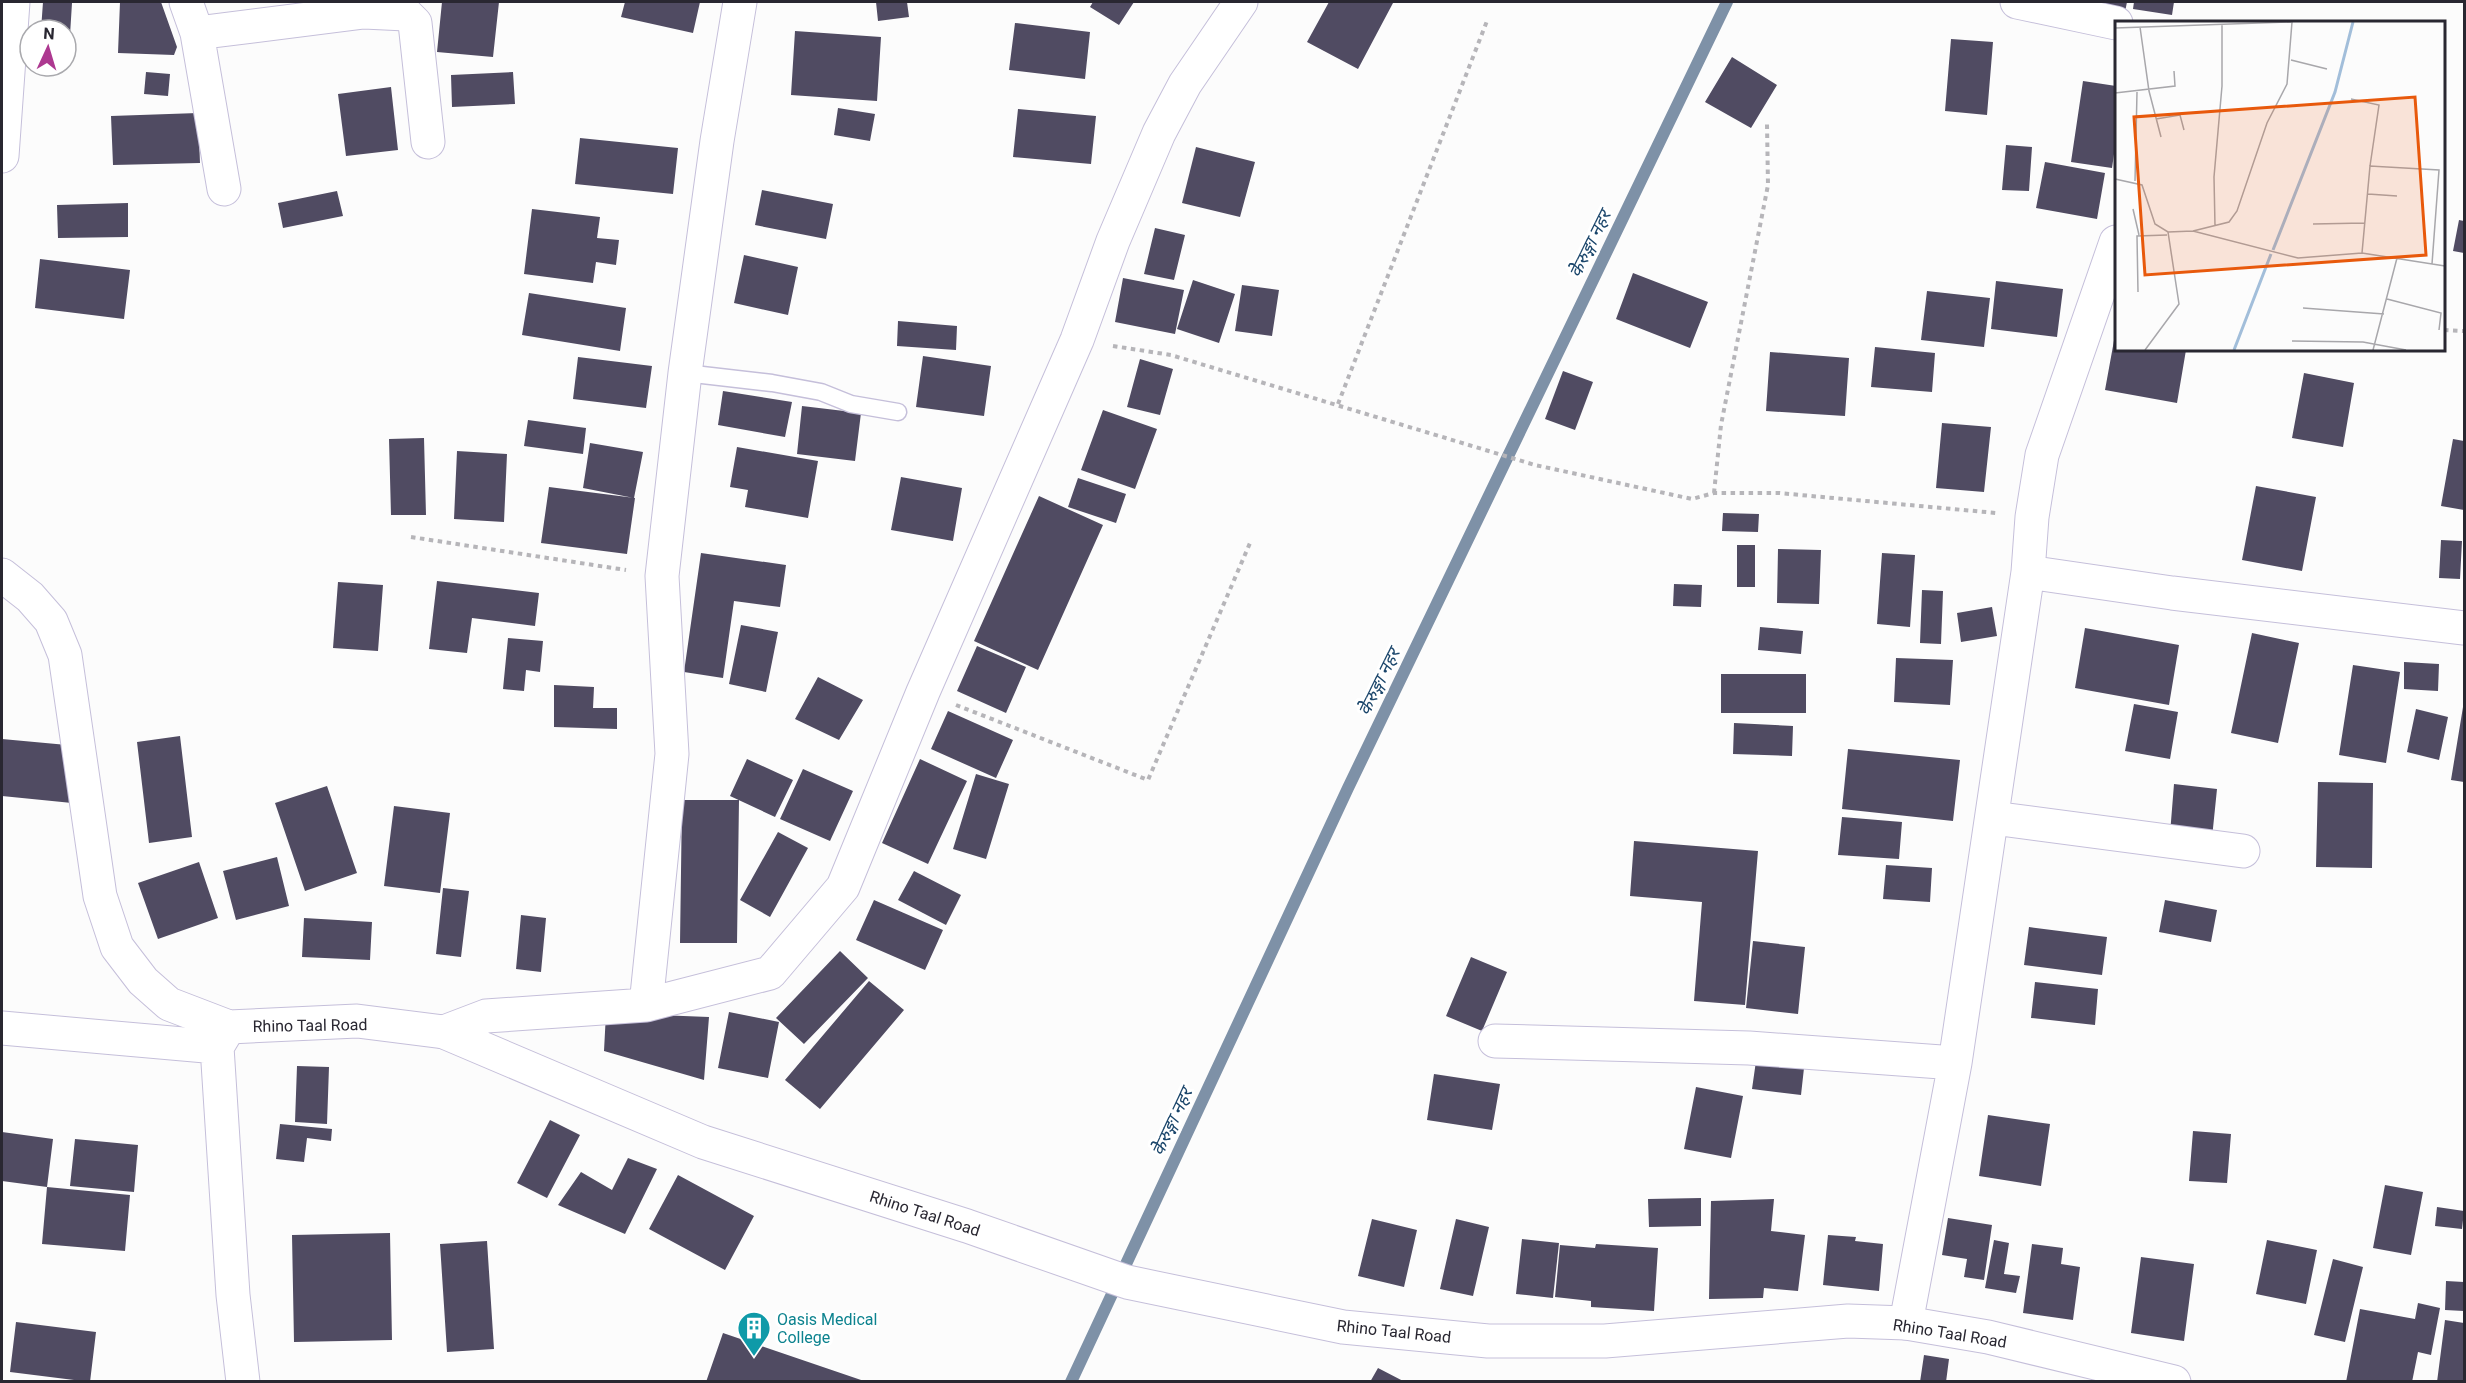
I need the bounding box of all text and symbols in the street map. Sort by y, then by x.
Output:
north arrow [18,18,78,78]
inset map [2115,21,2445,351]
text: N [43,24,55,43]
water label: केेरुङ्गा नहर [1564,204,1616,281]
water label: केेरुङ्गा नहर [1353,642,1405,719]
street label: Rhino Taal Road [252,1015,368,1036]
water label: केेरुङ्गा नहर [1147,1081,1198,1159]
street label: Rhino Taal Road [867,1187,982,1240]
building icon: Oasis Medical College [736,1310,772,1357]
place label: Oasis Medical College [777,1310,877,1347]
street label: Rhino Taal Road [1892,1315,2008,1352]
street label: Rhino Taal Road [1336,1316,1452,1347]

